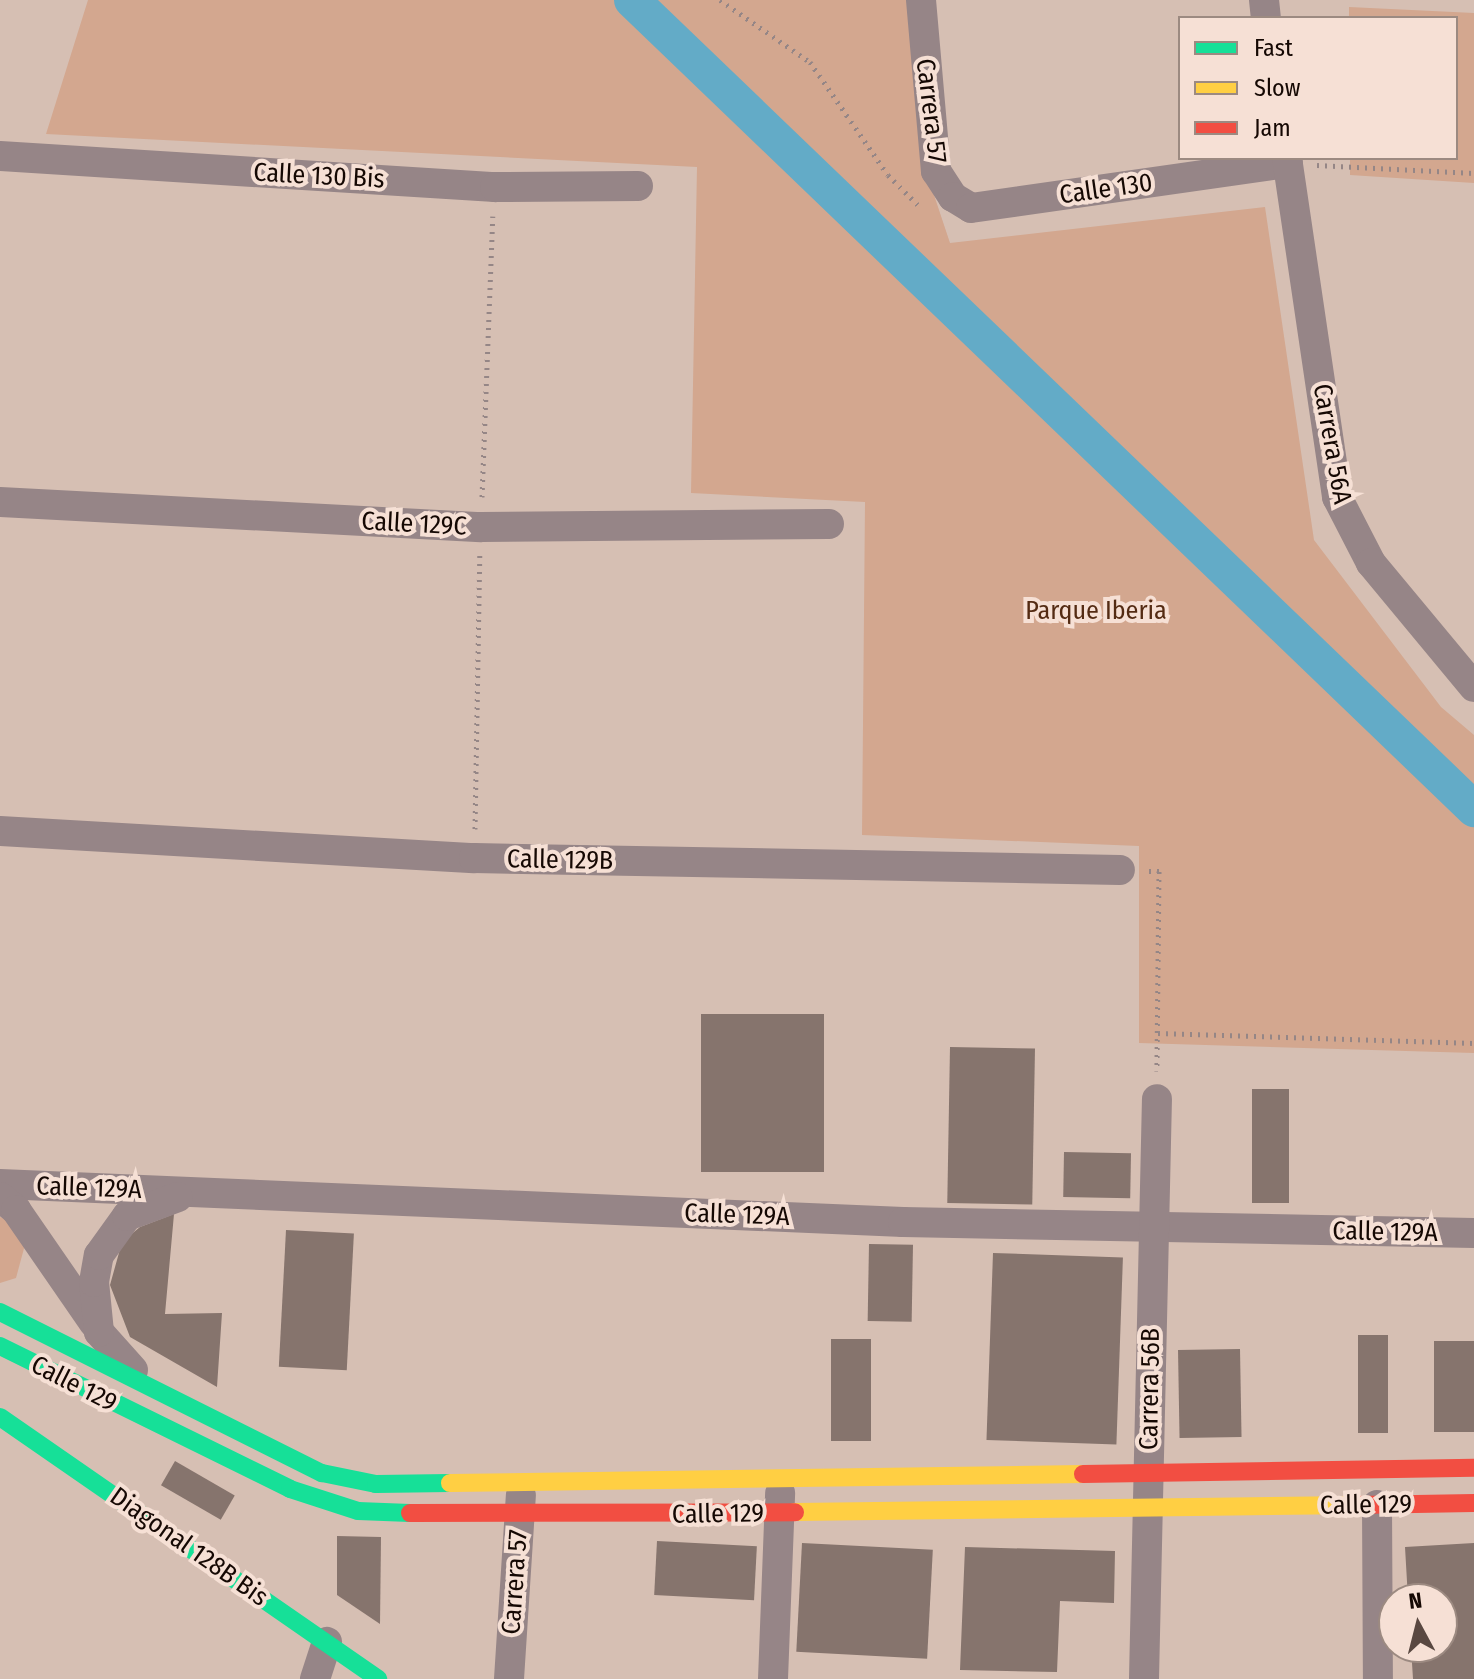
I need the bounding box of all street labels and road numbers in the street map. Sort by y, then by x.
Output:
street label: Carrera 57 [909,57,953,165]
street label: Calle 130 Bis [253,157,385,195]
street label: Calle 130 [1058,167,1154,211]
street label: Carrera 56A [1306,381,1358,507]
street label: Calle 129C [361,506,467,542]
street label: Calle 129B [507,843,613,877]
street label: Calle 129A [36,1171,142,1205]
street label: Calle 129A [684,1198,790,1232]
street label: Calle 129A [1332,1215,1438,1249]
street label: Carrera 56B [1133,1328,1167,1450]
street label: Calle 129 [26,1349,122,1419]
street label: Diagonal 128B Bis [104,1481,274,1613]
street label: Calle 129 [1320,1489,1412,1521]
street label: Calle 129 [672,1498,764,1530]
street label: Carrera 57 [496,1529,534,1635]

